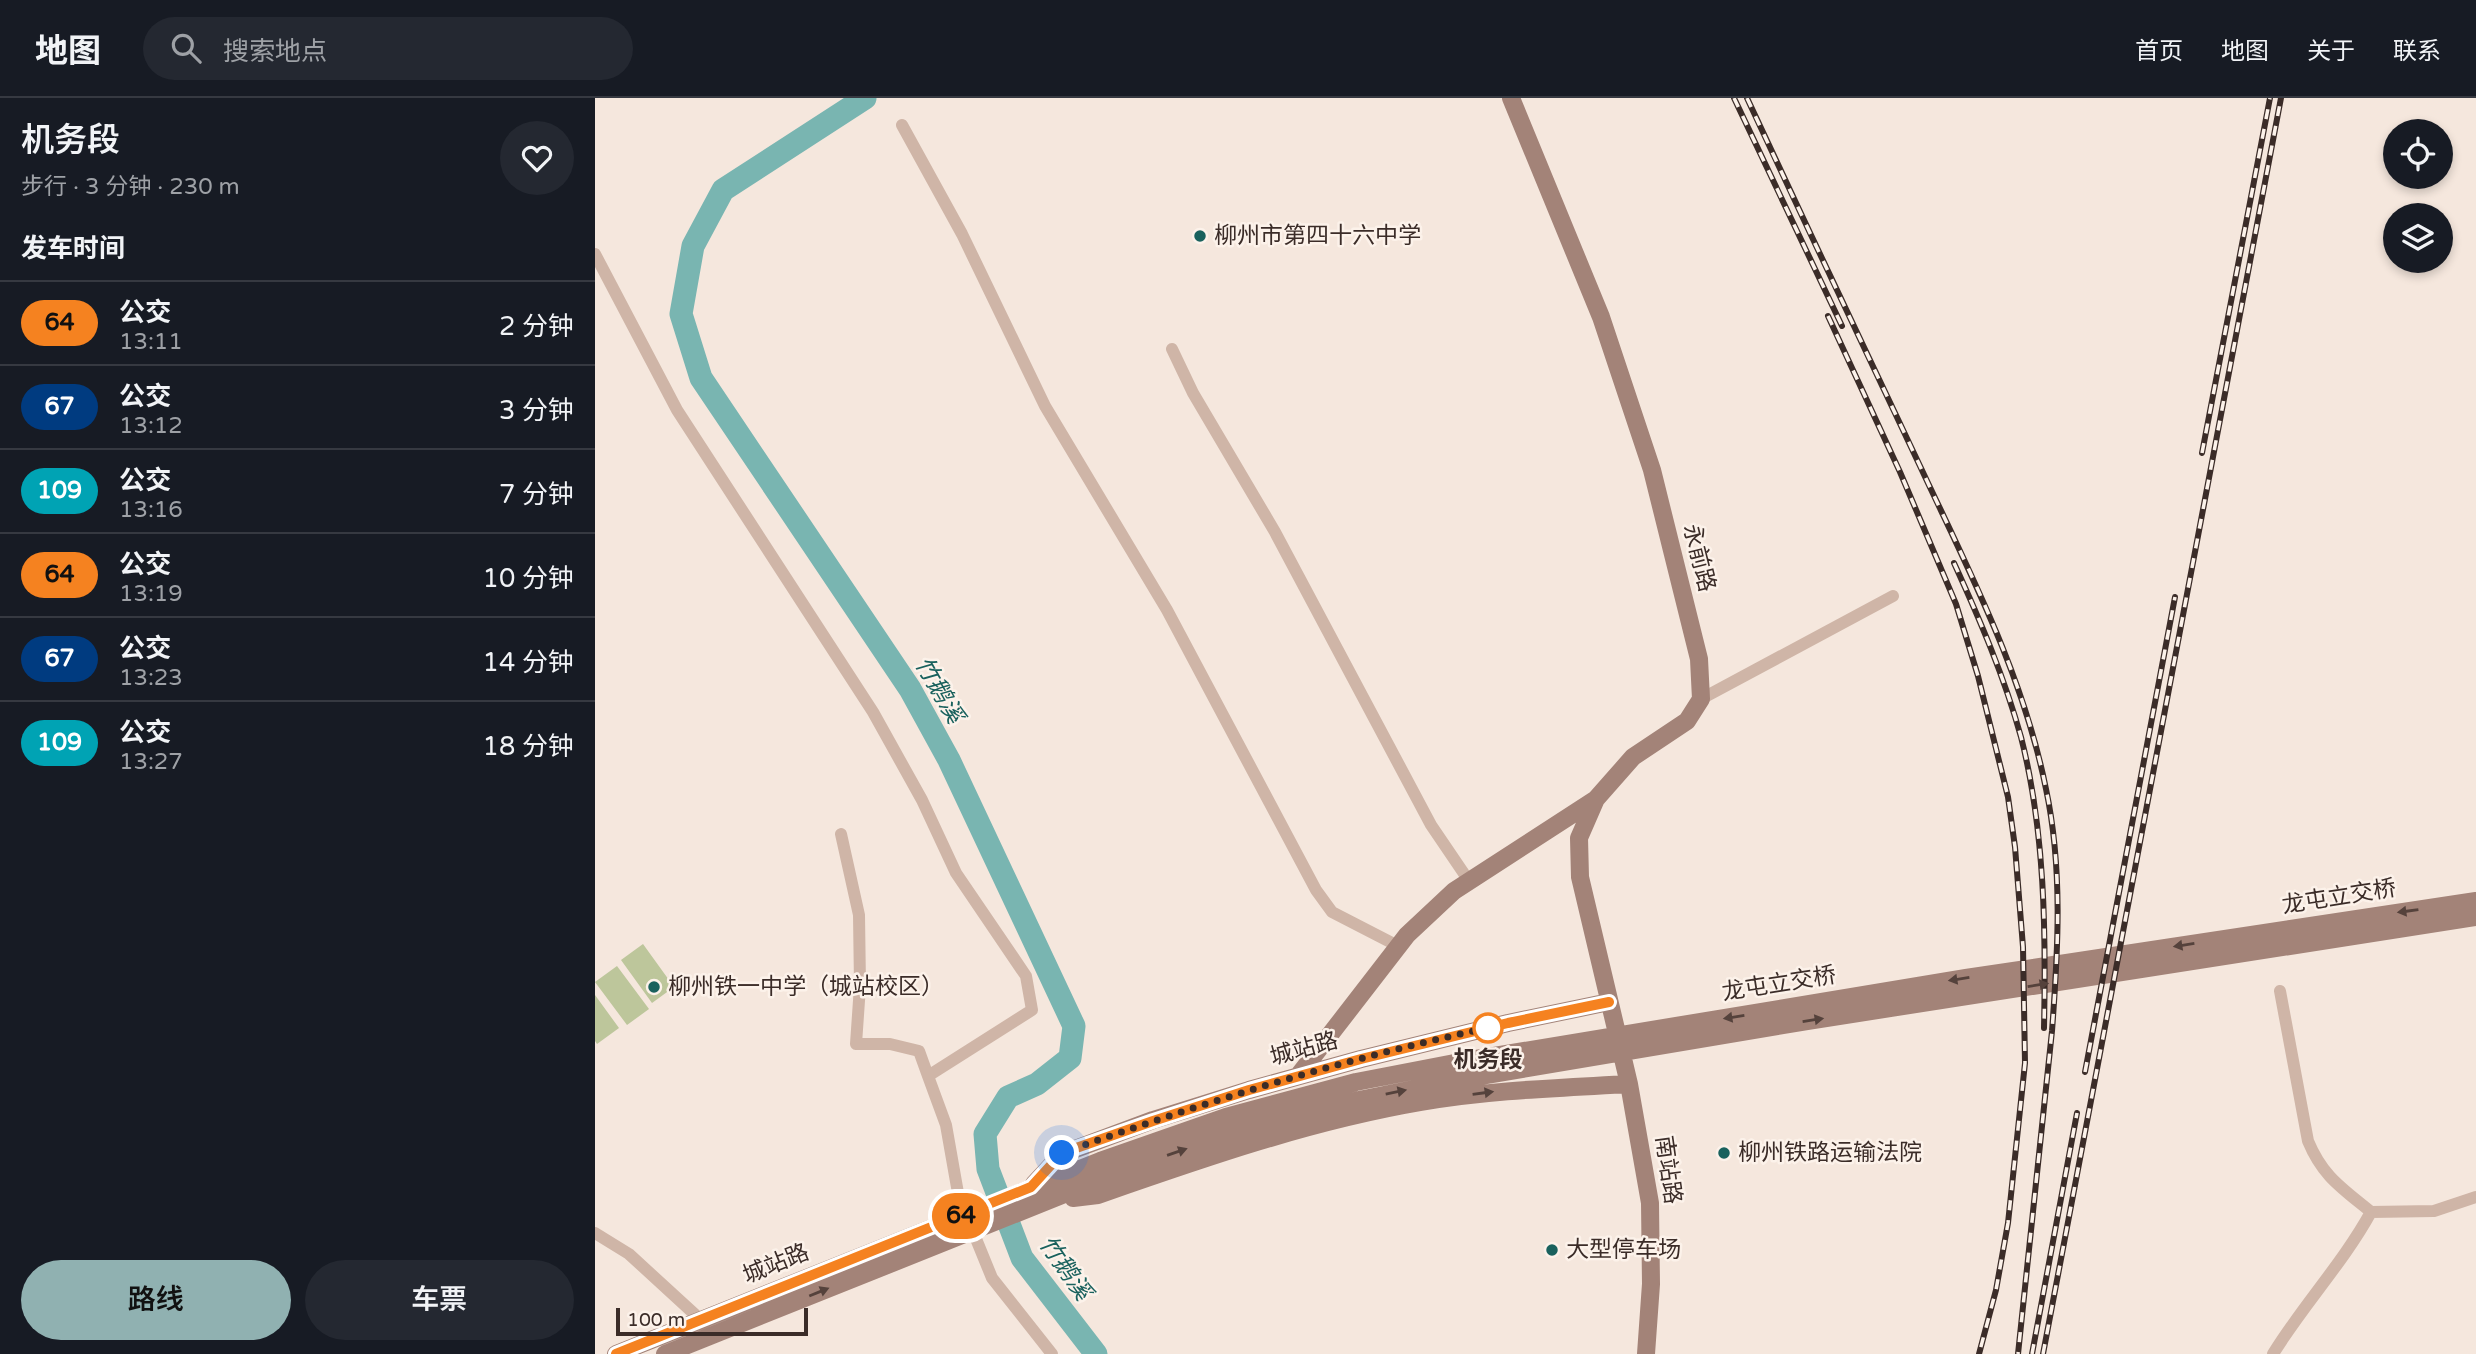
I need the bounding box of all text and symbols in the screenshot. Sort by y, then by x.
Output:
search box [143,17,633,80]
icon: search [167,29,205,67]
text: 地图 [35,32,101,71]
text: 搜索地点 [223,36,327,67]
text: 首页 [2135,37,2183,66]
text: 地图 [2221,37,2269,66]
text: 关于 [2307,37,2355,66]
text: 联系 [2393,37,2441,66]
map controls [2383,119,2453,273]
button: locate [2383,119,2453,189]
text: 机务段 [21,121,120,160]
button: heart [500,121,574,195]
text: 步行 · 3 分钟 · 230 m [21,173,240,201]
button: layers [2383,203,2453,273]
place label: 柳州市第四十六中学 [1214,222,1421,250]
marker: 柳州市第四十六中学 [1192,228,1208,244]
text: 发车时间 [21,233,125,264]
text: 公交 [119,297,171,328]
text: 64 [44,308,75,337]
text: 2 分钟 [499,311,574,342]
text: 13:11 [119,328,183,356]
text: 公交 [119,381,171,412]
text: 67 [44,392,75,421]
text: 3 分钟 [499,395,574,426]
text: 13:12 [119,412,183,440]
text: 公交 [119,465,171,496]
text: 109 [37,476,82,505]
text: 7 分钟 [499,479,574,510]
text: 13:16 [119,496,183,524]
street label: 永前路 [1677,521,1721,595]
text: 公交 [119,549,171,580]
text: 64 [44,560,75,589]
text: 10 分钟 [483,563,574,594]
text: 13:19 [119,580,183,608]
text: 公交 [119,633,171,664]
text: 67 [44,644,75,673]
text: 14 分钟 [483,647,574,678]
water label: 竹鹅溪 [908,652,971,731]
text: 13:23 [119,664,183,692]
text: 公交 [119,717,171,748]
text: 109 [37,728,82,757]
text: 18 分钟 [483,731,574,762]
text: 13:27 [119,748,183,776]
street label: 龙屯立交桥 [2280,874,2398,920]
one-way arrow [2397,906,2419,917]
one-way arrow [2172,940,2194,951]
street label: 龙屯立交桥 [1720,961,1838,1007]
place label: 柳州铁一中学（城站校区） [668,973,944,1001]
one-way arrow [1948,974,1970,985]
marker: 柳州铁一中学（城站校区） [646,979,662,995]
one-way arrow [2027,979,2049,990]
one-way arrow [1723,1012,1745,1023]
marker: 机务段 [1473,1013,1503,1043]
one-way arrow [1802,1014,1824,1025]
street label: 城站路 [1267,1027,1341,1071]
place label: 机务段 [1454,1046,1523,1074]
one-way arrow [1385,1087,1407,1098]
one-way arrow [1473,1088,1495,1099]
street label: 南站路 [1649,1134,1687,1206]
your location [1044,1135,1079,1170]
place label: 柳州铁路运输法院 [1738,1139,1922,1167]
marker: 柳州铁路运输法院 [1716,1145,1732,1161]
one-way arrow [1166,1146,1187,1157]
line badge: 64 [929,1193,993,1239]
text: 64 [946,1201,976,1230]
water label: 竹鹅溪 [1032,1230,1099,1308]
place label: 大型停车场 [1566,1236,1681,1264]
street label: 城站路 [739,1238,813,1290]
marker: 大型停车场 [1544,1242,1560,1258]
button: 路线 [21,1260,291,1340]
button: 车票 [305,1260,574,1340]
one-way arrow [809,1286,830,1297]
scale bar [616,1305,809,1337]
text: 100 m [627,1309,685,1331]

